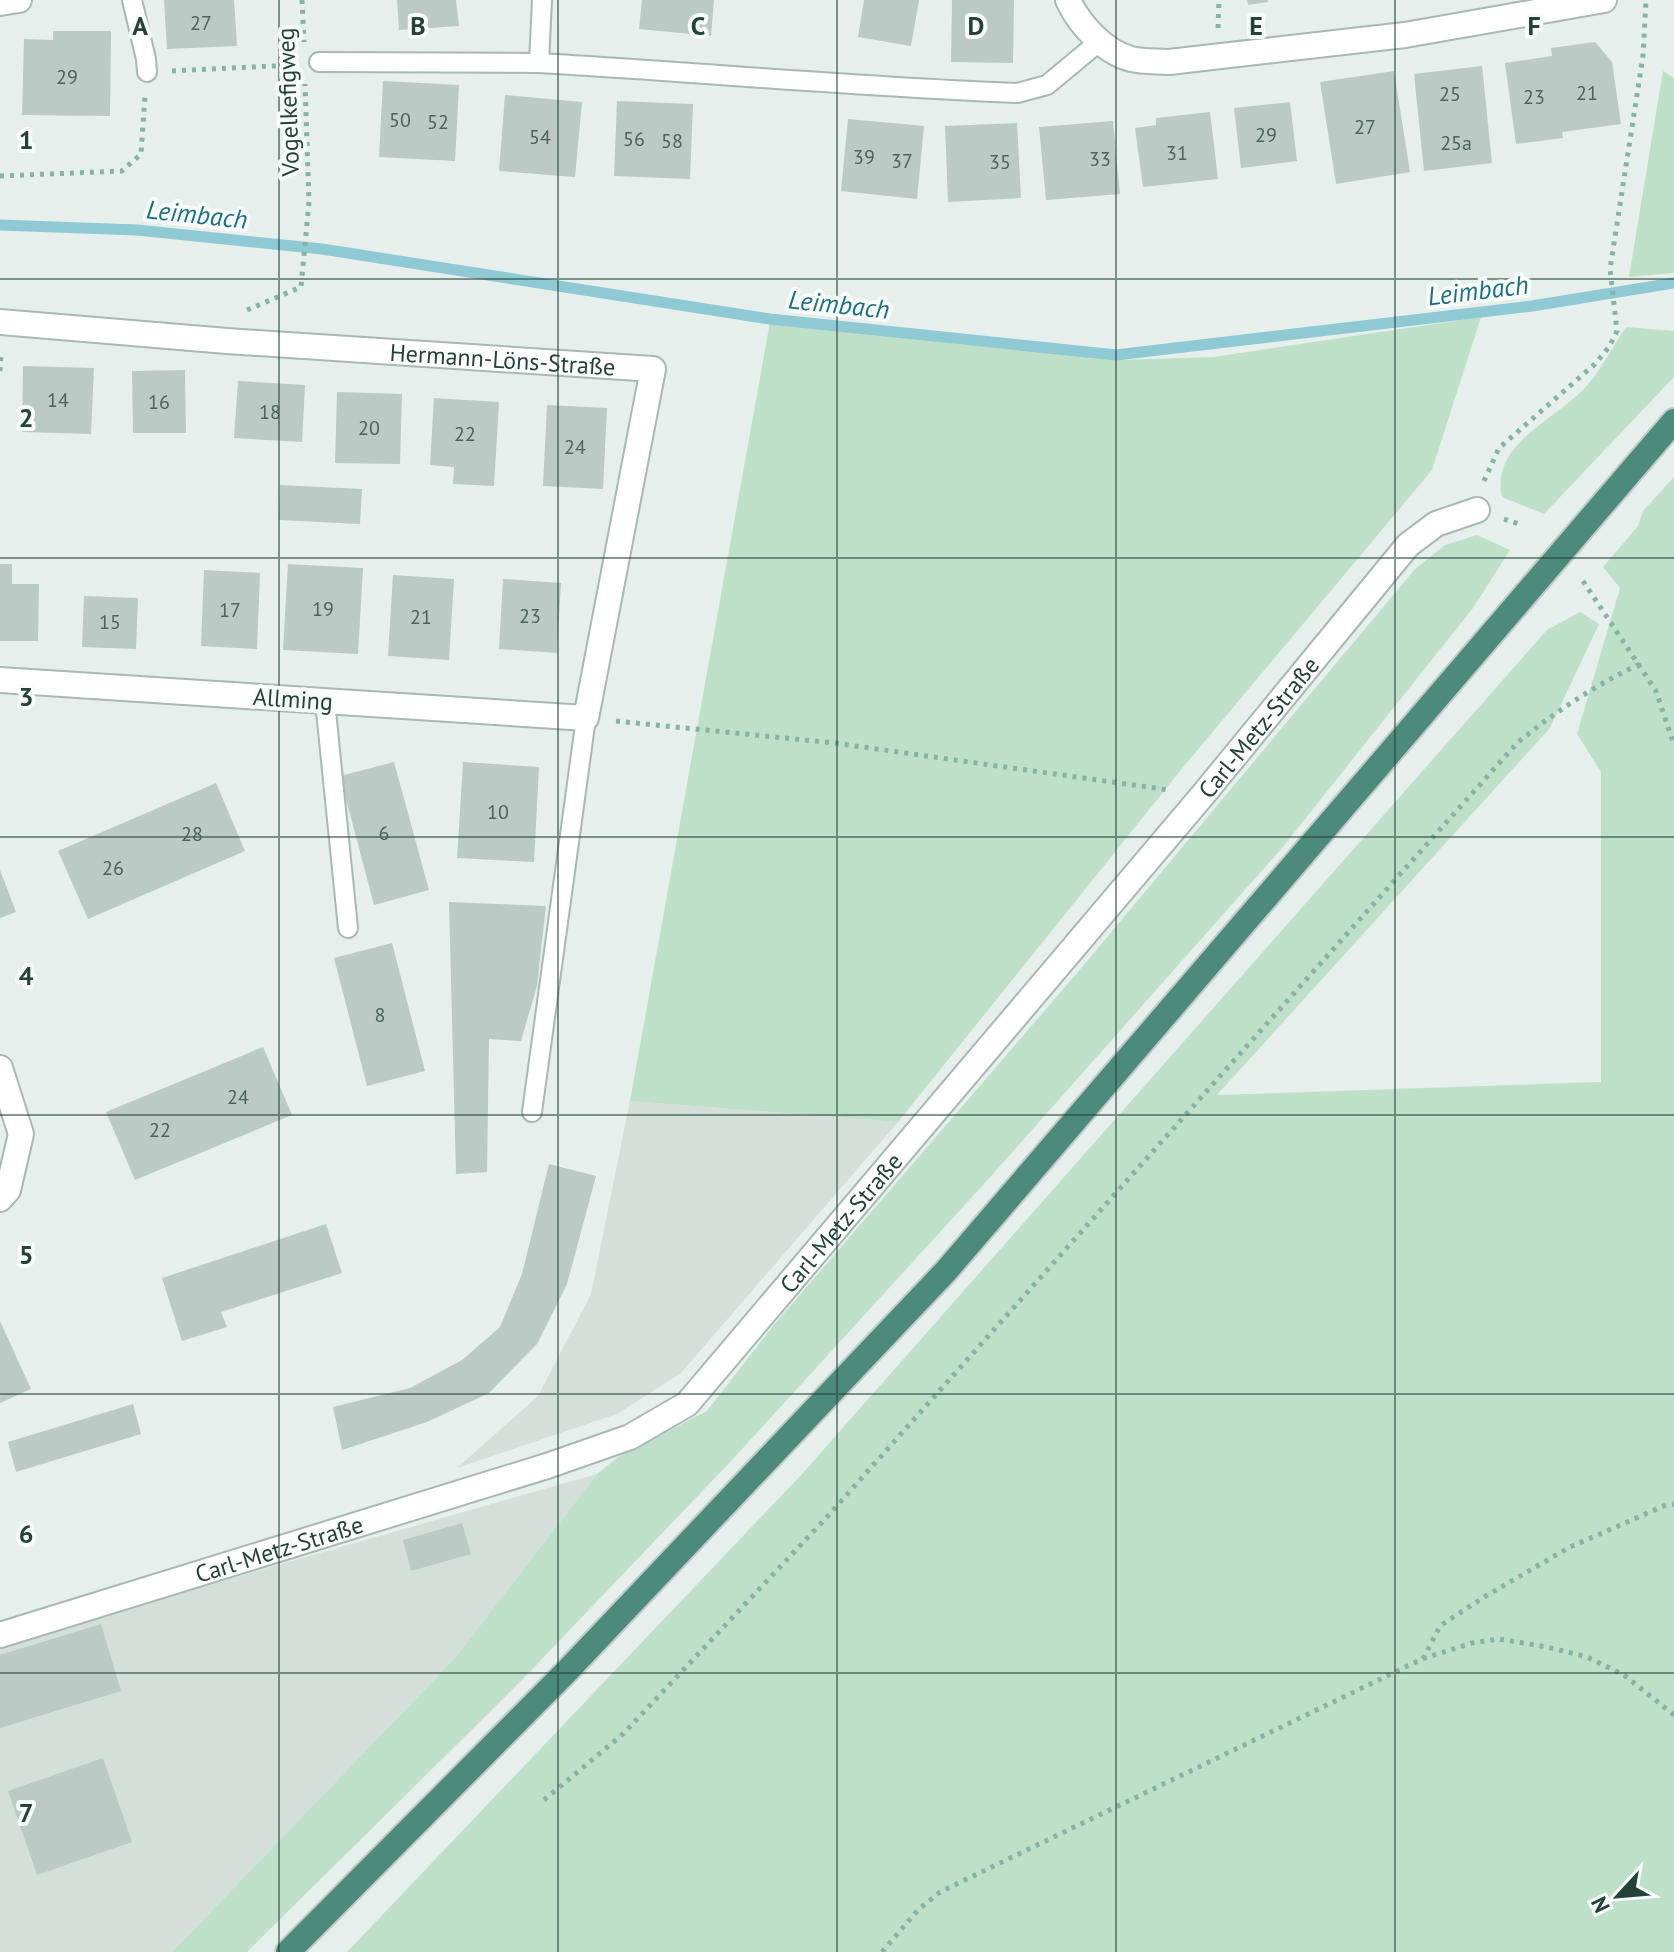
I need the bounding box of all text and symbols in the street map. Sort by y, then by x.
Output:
text: A [132,9,148,42]
text: B [410,9,426,42]
text: C [691,9,705,42]
text: D [968,9,984,42]
text: E [1249,9,1263,42]
text: F [1527,9,1541,42]
house number: 27 [190,10,212,36]
street label: Vogelkefigweg [270,27,306,178]
house number: 29 [56,64,78,90]
house number: 21 [1576,80,1598,106]
house number: 25 [1439,81,1461,107]
house number: 23 [1523,84,1545,110]
house number: 50 [389,107,411,133]
house number: 52 [427,109,449,135]
house number: 27 [1354,114,1376,140]
house number: 29 [1255,122,1277,148]
text: 1 [19,123,33,156]
house number: 54 [529,124,551,150]
house number: 56 [623,126,645,152]
house number: 58 [661,128,683,154]
house number: 25a [1440,130,1472,156]
house number: 31 [1166,140,1188,166]
house number: 39 [853,144,875,170]
house number: 33 [1089,146,1111,172]
house number: 37 [891,148,913,174]
house number: 35 [989,149,1011,175]
water label: Leimbach [145,192,249,236]
water label: Leimbach [1426,267,1530,313]
water label: Leimbach [787,282,891,326]
street label: Hermann-Löns-Straße [389,336,616,382]
house number: 14 [47,387,69,413]
house number: 16 [148,389,170,415]
house number: 18 [259,399,281,425]
text: 2 [19,401,33,434]
house number: 20 [358,415,380,441]
house number: 22 [454,421,476,447]
house number: 24 [564,434,586,460]
house number: 19 [312,596,334,622]
house number: 17 [219,597,241,623]
house number: 23 [519,603,541,629]
house number: 21 [410,604,432,630]
house number: 15 [99,609,121,635]
street label: Carl-Metz-Straße [1191,650,1326,804]
text: 3 [19,680,33,713]
street label: Allming [252,681,334,717]
house number: 10 [487,799,509,825]
house number: 6 [379,820,389,846]
house number: 28 [181,821,203,847]
house number: 26 [102,855,124,881]
text: 4 [19,959,34,992]
house number: 8 [375,1002,385,1028]
house number: 24 [227,1084,249,1110]
house number: 22 [149,1117,171,1143]
street label: Carl-Metz-Straße [773,1146,909,1299]
text: 5 [19,1238,33,1271]
street label: Carl-Metz-Straße [191,1508,367,1589]
text: 6 [19,1517,33,1550]
text: 7 [19,1796,33,1829]
north arrow [1578,1856,1658,1936]
text: N [1584,1892,1616,1917]

